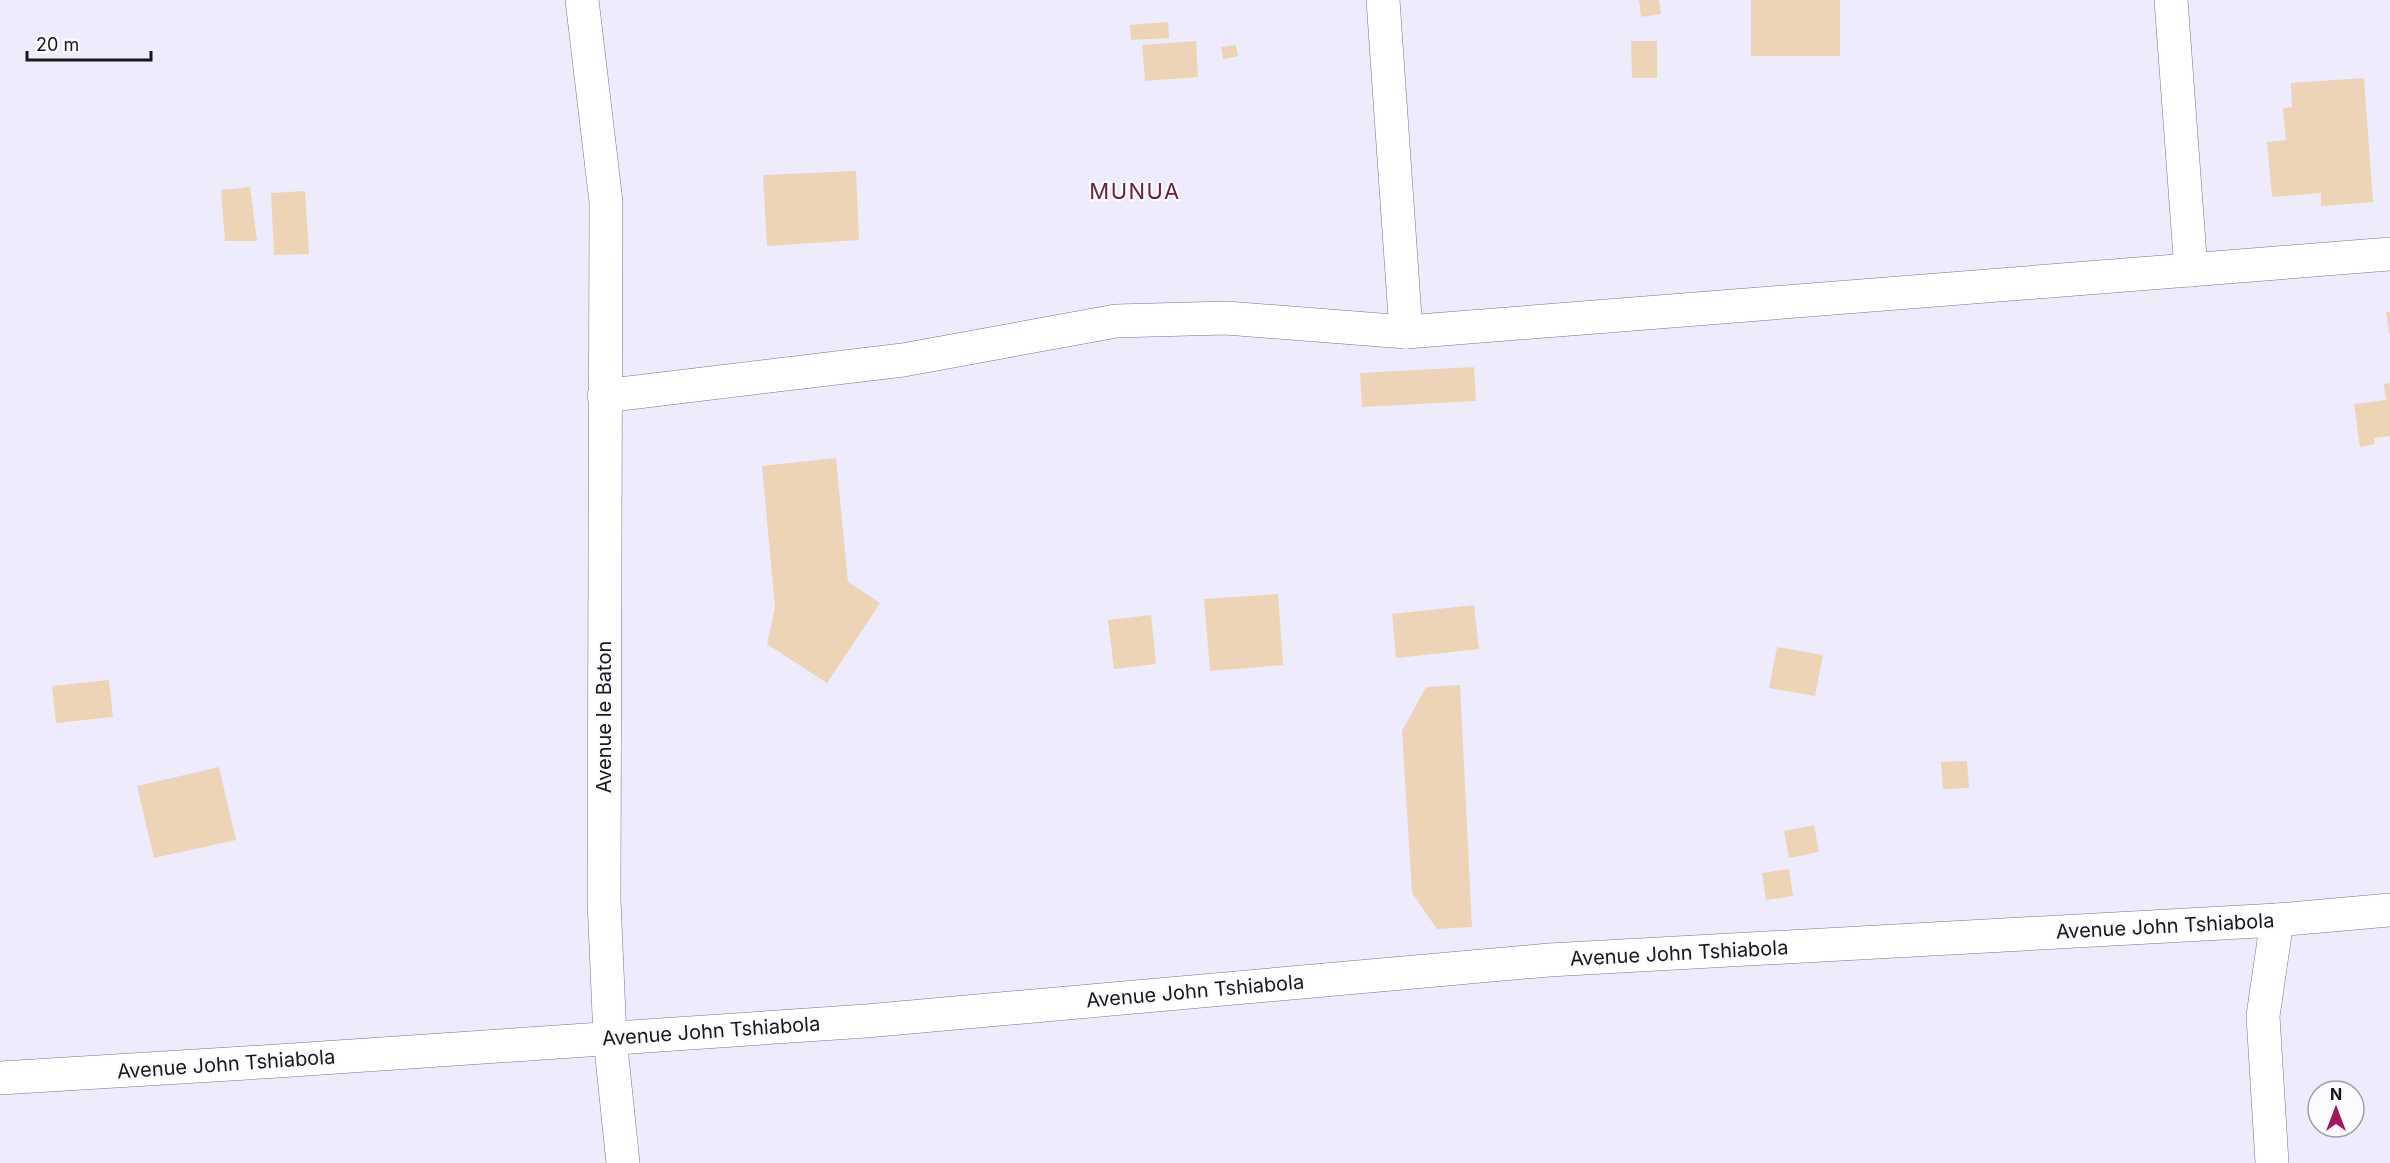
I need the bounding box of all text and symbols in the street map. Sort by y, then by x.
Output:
scale bar [27,24,152,62]
text: 20 m [36,34,79,55]
district label: MUNUA [1089,178,1181,204]
street label: Avenue le Baton [592,641,616,793]
street label: Avenue John Tshiabola [2055,908,2275,944]
street label: Avenue John Tshiabola [1569,935,1789,971]
street label: Avenue John Tshiabola [1085,970,1305,1012]
street label: Avenue John Tshiabola [601,1011,821,1051]
street label: Avenue John Tshiabola [116,1044,336,1084]
north arrow [2306,1079,2366,1139]
text: N [2330,1084,2342,1104]

